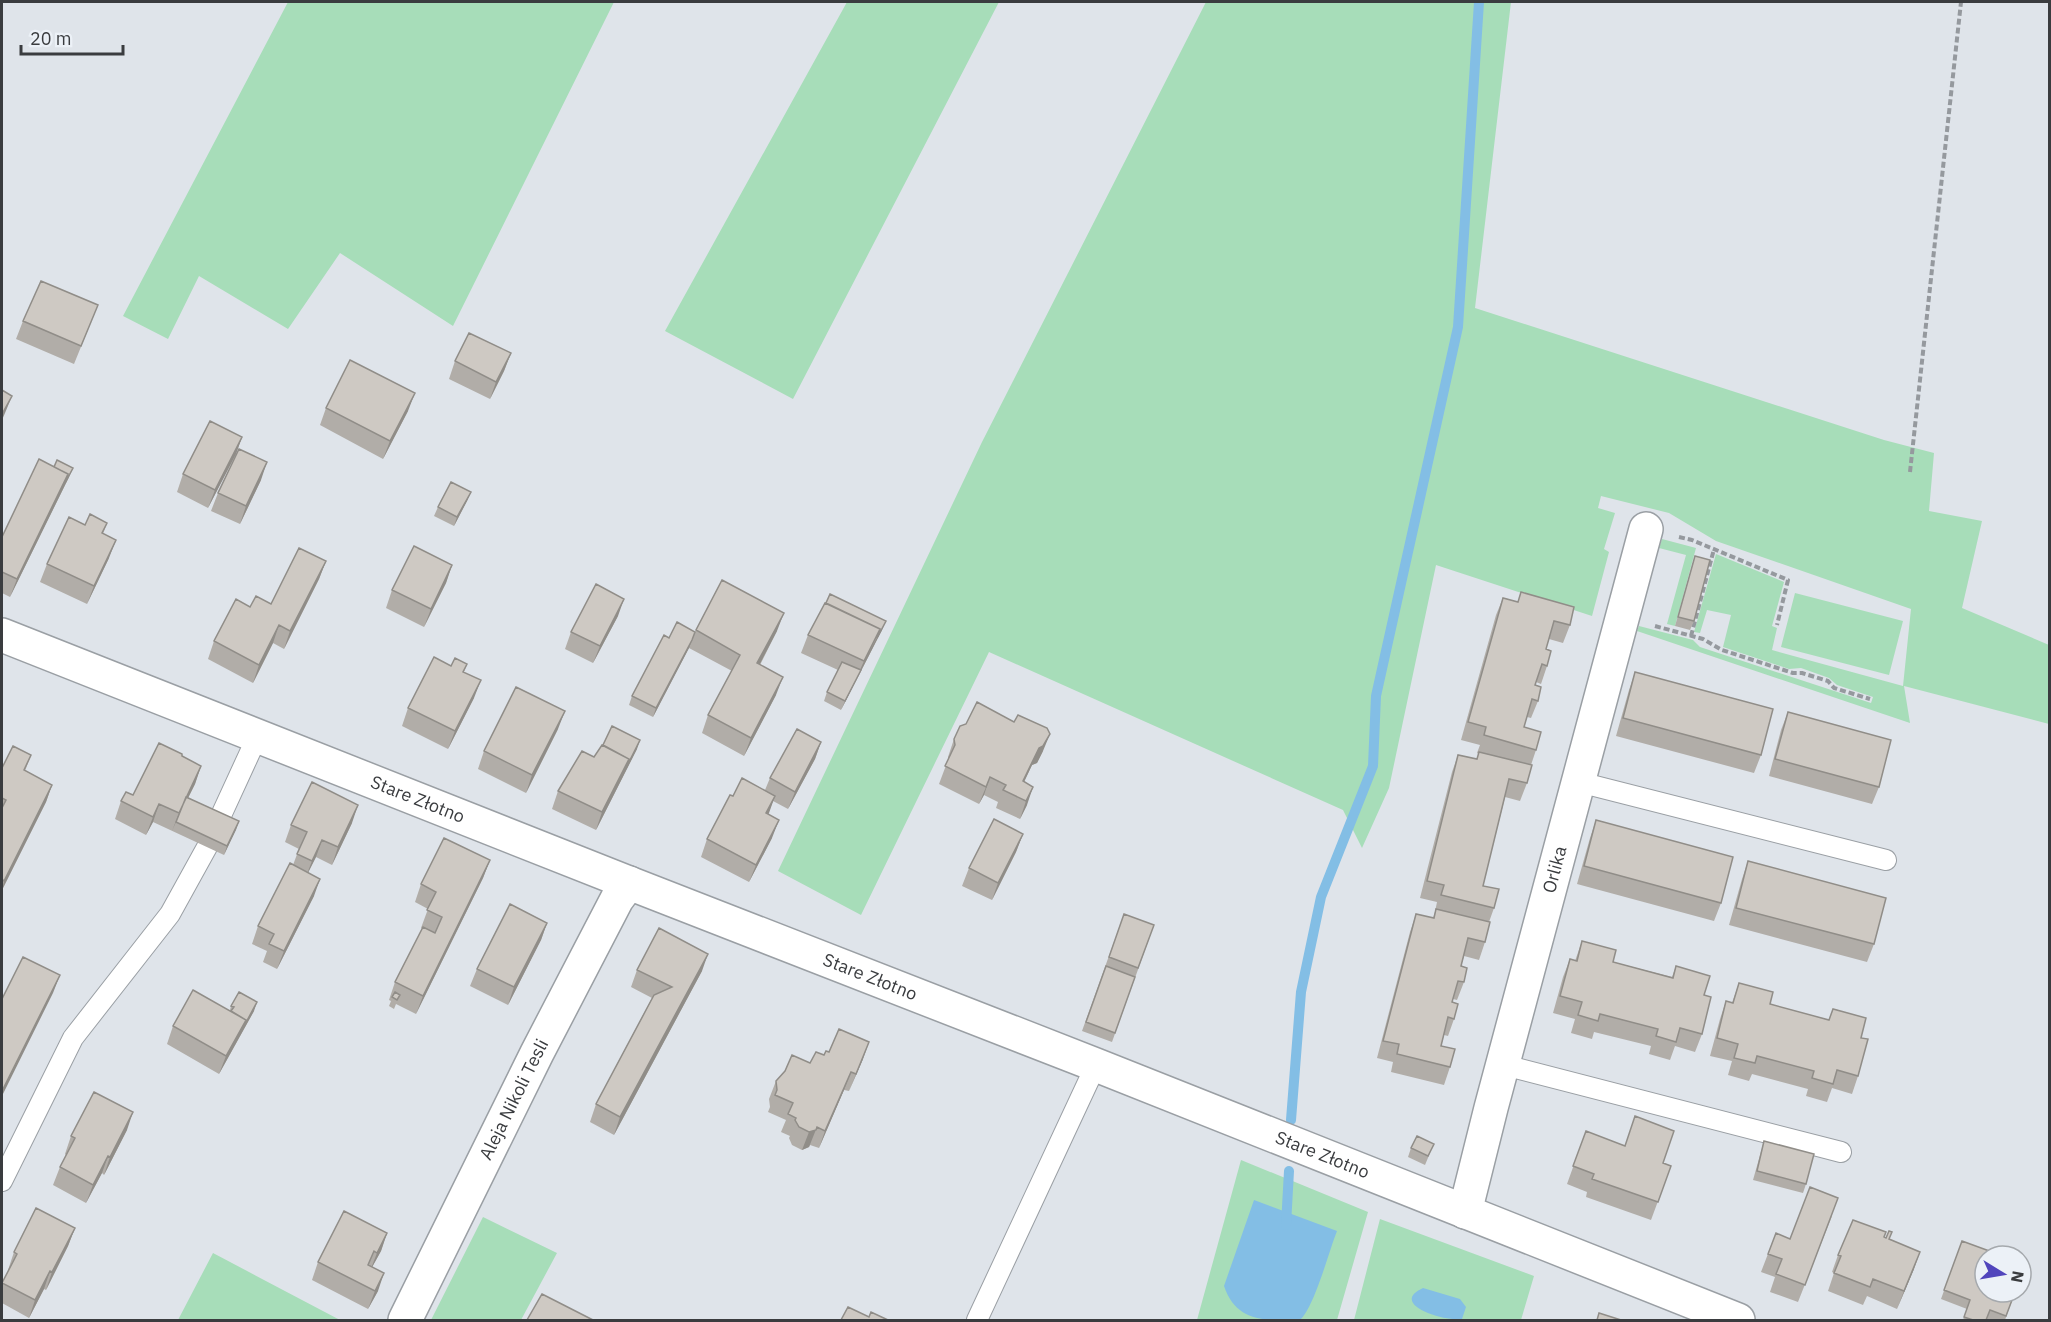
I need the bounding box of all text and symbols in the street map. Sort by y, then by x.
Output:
scale bar [21,18,123,56]
text: 20 m [30,27,72,50]
street label: Stare Złotno [367,770,468,828]
street label: Orlika [1537,843,1572,896]
street label: Stare Złotno [820,948,921,1005]
street label: Aleja Nikoli Tesli [474,1035,553,1164]
street label: Stare Złotno [1272,1125,1373,1183]
north arrow [1973,1244,2033,1304]
text: N [2007,1269,2029,1284]

